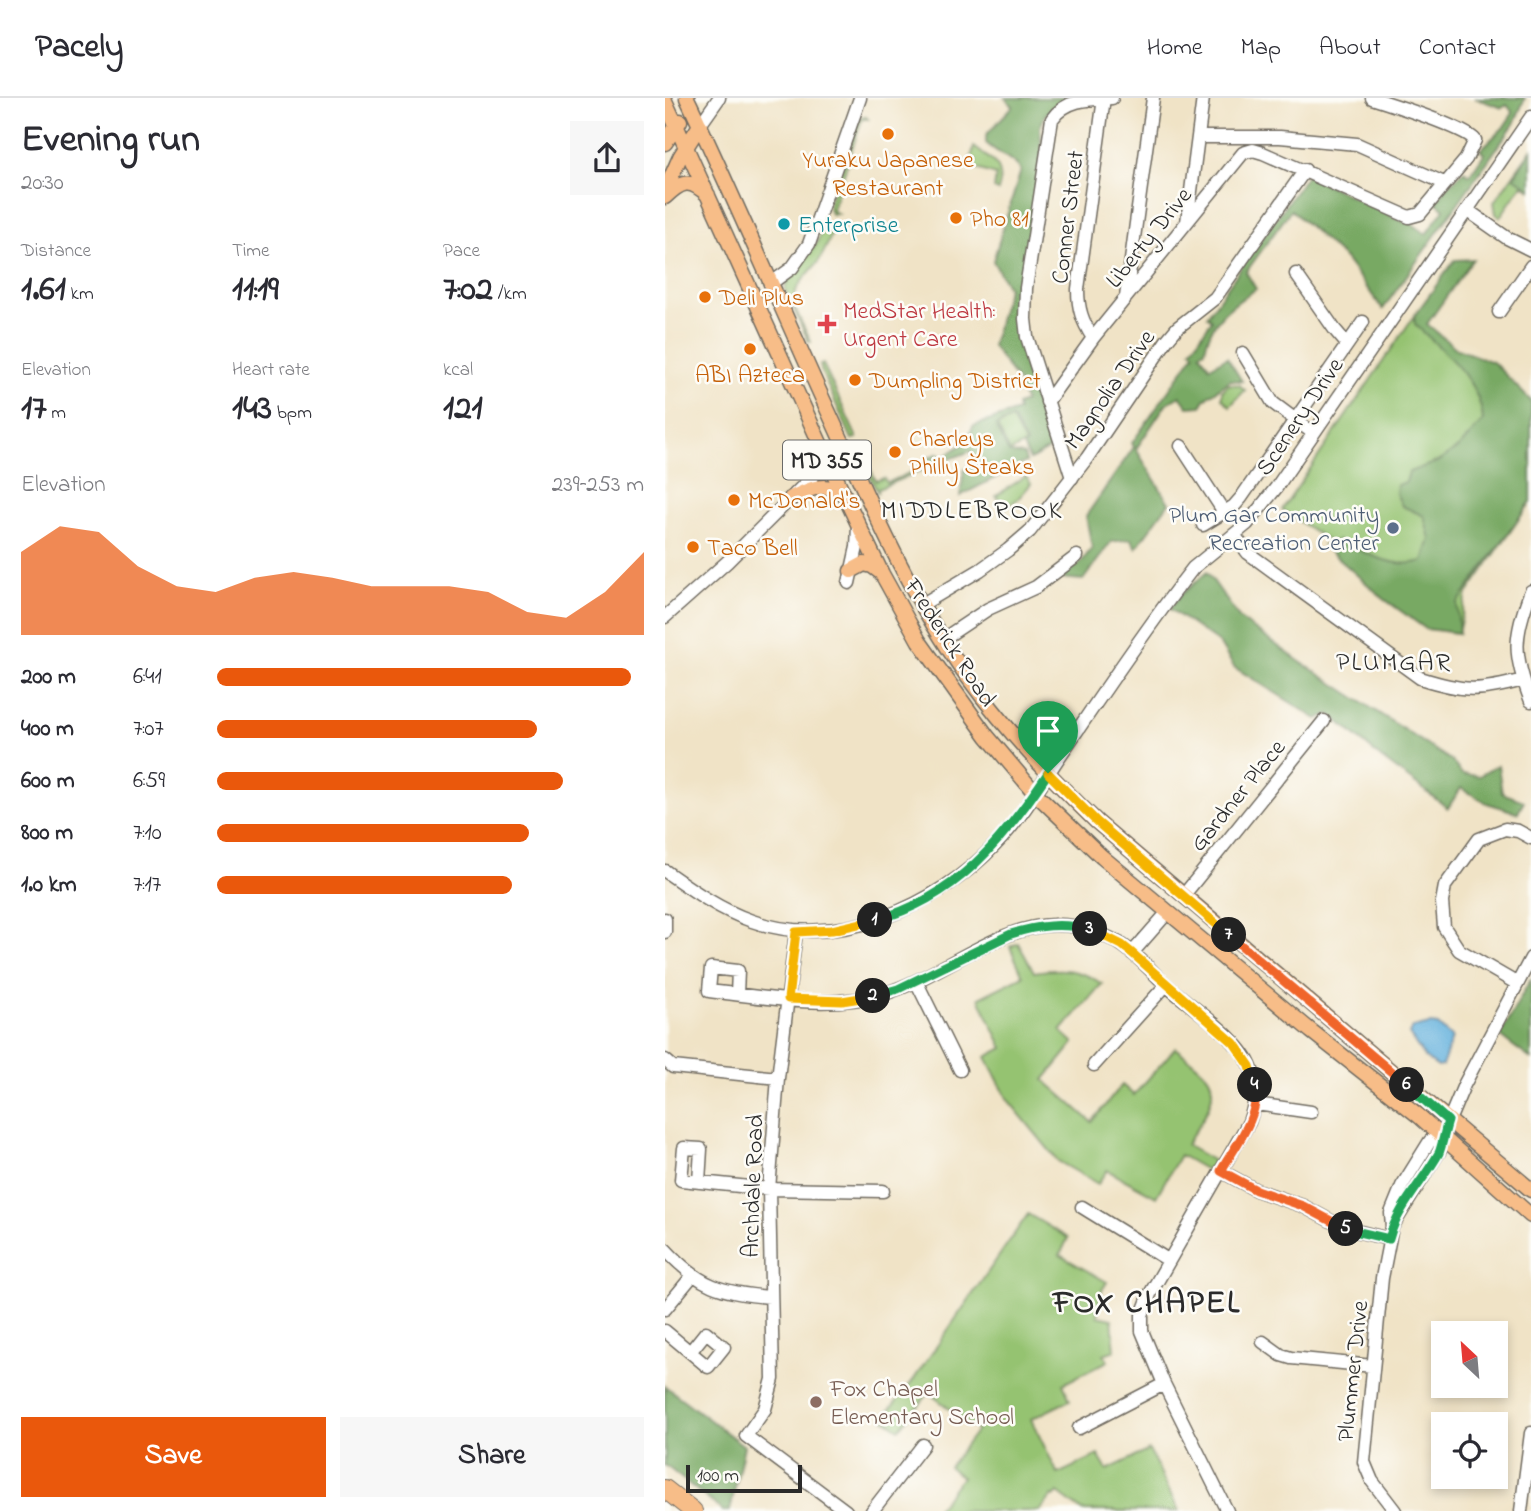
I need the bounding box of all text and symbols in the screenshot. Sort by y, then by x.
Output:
text: Pacely [35,24,123,72]
text: Home [1147,31,1203,66]
text: Map [1241,31,1281,66]
text: About [1319,31,1381,66]
text: Contact [1419,31,1496,66]
text: Evening run [21,113,200,169]
button: share [570,121,644,195]
marker: Yuraku Japanese Restaurant [880,126,896,142]
place label: Yuraku Japanese Restaurant [802,144,974,207]
street label: Conner Street [1044,149,1095,286]
text: 20:30 [21,167,64,200]
street label: Liberty Drive [1098,180,1203,297]
place label: Pho 81 [970,203,1029,238]
place label: Enterprise [798,209,899,244]
marker: Pho 81 [948,210,964,226]
marker: Enterprise [776,216,792,232]
text: Distance [21,238,91,265]
text: Time [232,238,270,265]
text: Pace [443,238,480,265]
text: 1.61 [21,265,66,316]
text: 11:19 [232,265,279,316]
text: 7:02 [443,265,493,316]
text: km [66,281,94,308]
text: /km [493,281,527,308]
place label: Deli Plus [718,282,804,317]
marker: Deli Plus [697,289,713,305]
place label: MedStar Health: Urgent Care [843,295,995,358]
marker: MedStar Health: Urgent Care [817,314,837,334]
street label: Magnolia Drive [1057,323,1165,458]
marker: ABI Azteca [742,341,758,357]
street label: Scenery Drive [1248,351,1355,484]
text: Elevation [21,357,91,384]
text: Heart rate [232,357,310,384]
text: kcal [443,357,473,384]
place label: ABI Azteca [695,359,805,394]
place label: Dumpling District [868,365,1041,400]
marker: Dumpling District [847,372,863,388]
text: 17 [21,384,47,435]
text: 143 [232,384,272,435]
text: 121 [443,384,483,435]
text: m [47,400,66,427]
text: bpm [272,400,312,427]
place label: Charleys Philly Steaks [909,423,1035,487]
road number: MD 355 [783,440,871,480]
marker: Charleys Philly Steaks [887,444,903,460]
text: Elevation [21,469,106,502]
text: 239–253 m [552,469,644,502]
place label: McDonald's [748,485,860,520]
marker: McDonald's [726,492,742,508]
district label: MIDDLEBROOK [881,493,1063,531]
place label: Plum Gar Community Recreation Center [1169,499,1380,562]
marker: Plum Gar Community Recreation Center [1385,520,1401,536]
place label: Taco Bell [707,532,798,567]
marker: Taco Bell [685,539,701,555]
street label: Frederick Road [894,571,1004,715]
district label: PLUMGAR [1336,645,1452,683]
text: 200 m [21,661,76,694]
text: 6:41 [133,661,162,694]
pin [1018,701,1078,773]
icon: arrive [1029,712,1067,750]
text: 400 m [21,713,74,746]
text: 7:07 [133,713,164,746]
street label: Gardner Place [1183,733,1295,860]
text: 600 m [21,765,75,798]
text: 6:59 [133,765,165,798]
text: 800 m [21,817,73,850]
text: 7:10 [133,817,162,850]
text: 1.0 km [21,869,77,902]
text: 7:17 [133,869,161,902]
pin: 1 [857,902,893,938]
text: 1 [871,906,878,933]
pin: 3 [1073,912,1107,946]
text: 3 [1086,915,1093,942]
pin: 7 [1211,918,1247,952]
text: 7 [1225,921,1232,948]
pin: 2 [855,978,891,1014]
text: 2 [868,982,877,1009]
pin: 4 [1237,1068,1273,1102]
pin: 6 [1389,1068,1425,1102]
text: 4 [1251,1071,1258,1098]
text: 6 [1402,1071,1411,1098]
street label: Archdale Road [735,1113,775,1259]
pin: 5 [1329,1212,1363,1246]
text: 5 [1340,1215,1351,1242]
district label: FOX CHAPEL [1051,1281,1241,1328]
street label: Plummer Drive [1330,1299,1379,1444]
north arrow [1431,1321,1509,1398]
map controls [1431,1321,1508,1489]
place label: Fox Chapel Elementary School [829,1373,1014,1437]
marker: Fox Chapel Elementary School [808,1394,824,1410]
button: locate [1431,1412,1508,1489]
button: Save [21,1417,326,1497]
button: Share [340,1417,644,1497]
scale bar [686,1462,801,1494]
text: 100 m [697,1463,739,1490]

